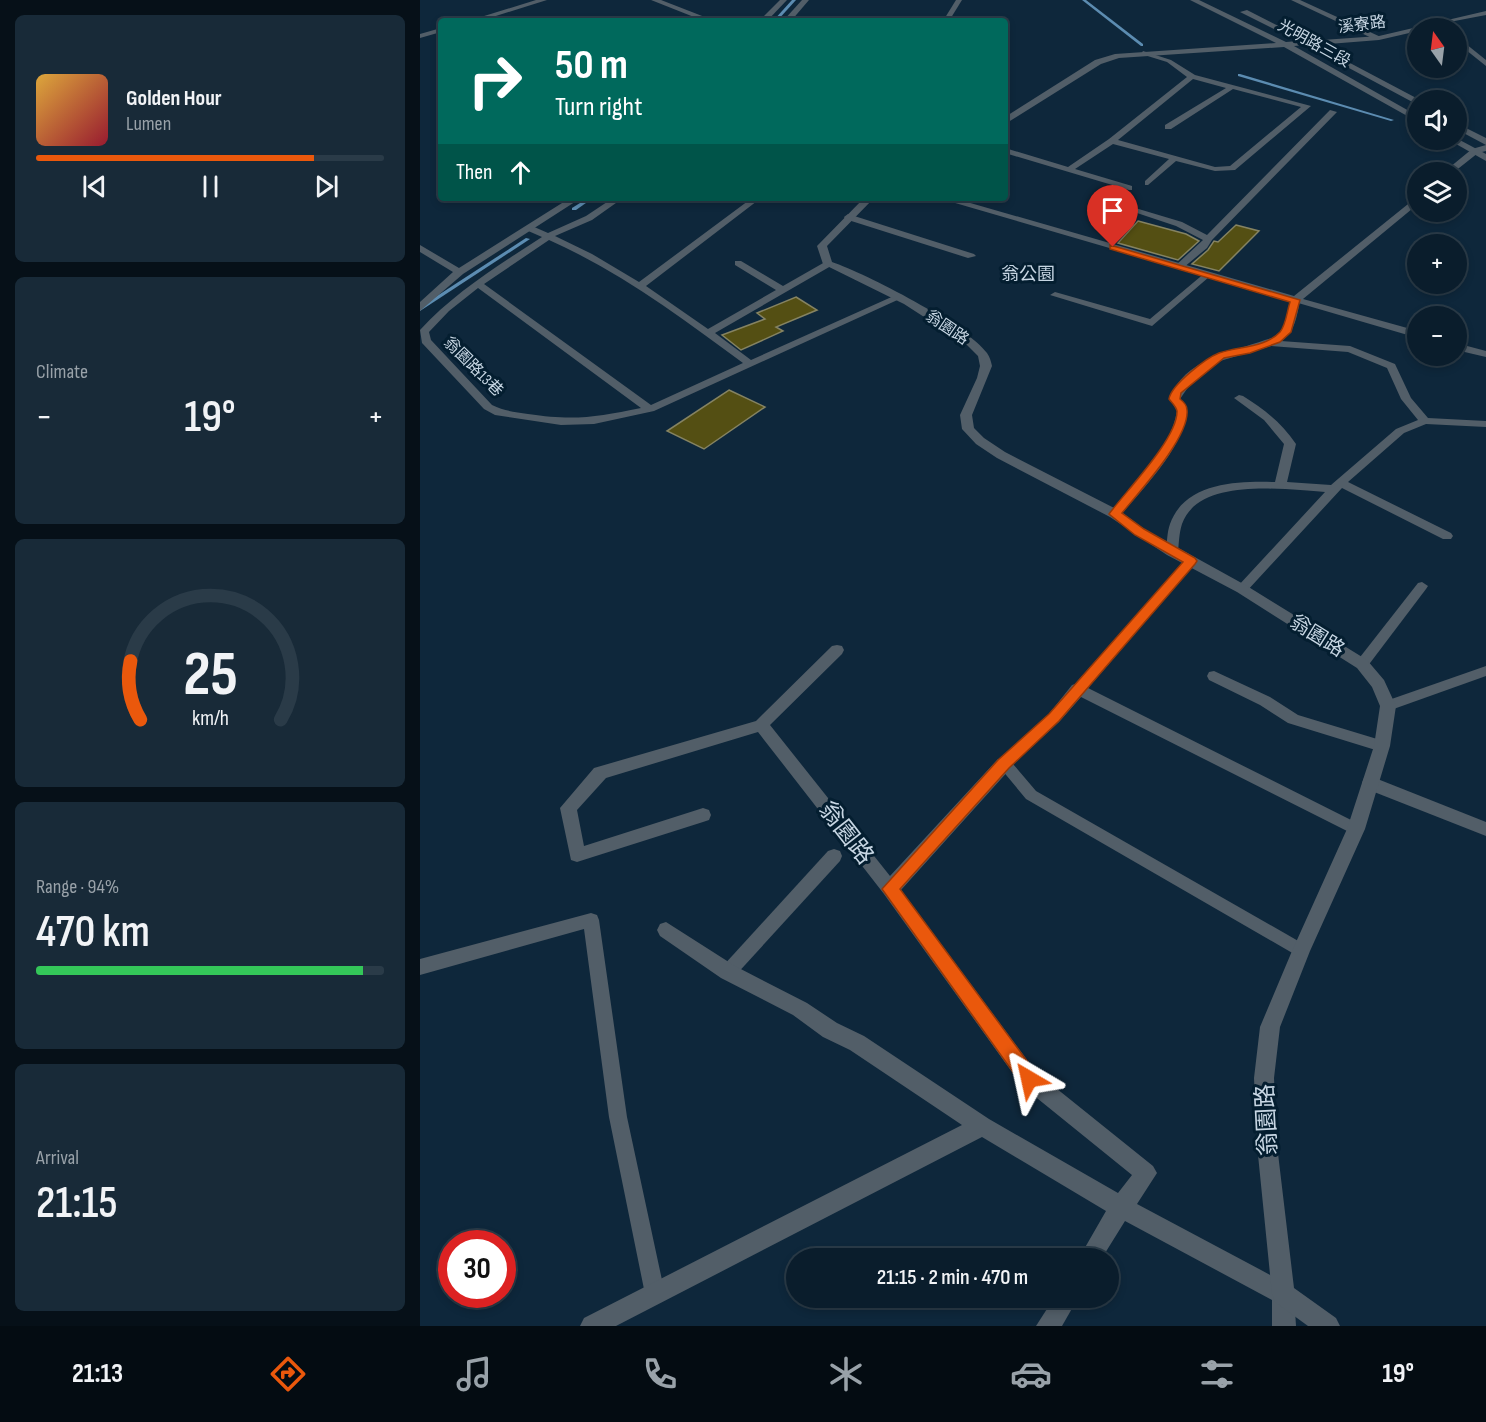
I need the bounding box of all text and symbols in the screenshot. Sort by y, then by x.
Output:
street label: 溪寮路 [1337,13,1387,37]
street label: 光明路三段 [1274,16,1354,72]
north arrow [1407,18,1467,78]
map controls [1407,18,1467,366]
text: 50 m [555,40,628,91]
icon: right [456,42,534,120]
text: Golden Hour [126,85,222,112]
button: sound [1407,90,1467,150]
text: Turn right [555,91,642,123]
text: Lumen [126,112,171,136]
icon: ahead [504,156,537,189]
text: Then [456,159,492,186]
button: layers [1407,162,1467,222]
icon: previous [78,170,111,203]
icon: pause [194,170,227,203]
icon: next [310,170,343,203]
pin [1087,185,1138,247]
icon: arrive [1096,194,1129,227]
button: + [1407,234,1467,294]
district label: 翁公園 [1001,264,1055,285]
button: − [1407,306,1467,366]
street label: 翁園路 [922,307,972,349]
street label: 翁園路13巷 [439,333,507,401]
text: Climate [36,360,88,384]
text: 19° [184,390,236,445]
text: − [36,397,52,437]
text: + [368,397,384,437]
street label: 翁園路 [1285,610,1349,662]
text: 25 [183,638,237,713]
text: km/h [191,706,229,731]
street label: 翁園路 [812,796,880,870]
text: Range · 94% [36,875,119,899]
text: 470 km [36,905,150,960]
position arrow [997,1047,1061,1111]
street label: 翁園路 [1251,1083,1283,1157]
text: Arrival [36,1146,79,1170]
text: 21:15 [36,1176,117,1231]
speed limit sign: 30 [438,1230,516,1308]
text: 21:15 · 2 min · 470 m [877,1264,1028,1291]
icon: directions [267,1353,309,1395]
icon: music [453,1353,495,1395]
icon: phone [639,1353,681,1395]
icon: climate [825,1353,867,1395]
icon: car [1010,1353,1052,1395]
icon: filters [1196,1353,1238,1395]
text: 21:13 [72,1358,123,1390]
text: 19° [1382,1358,1414,1390]

